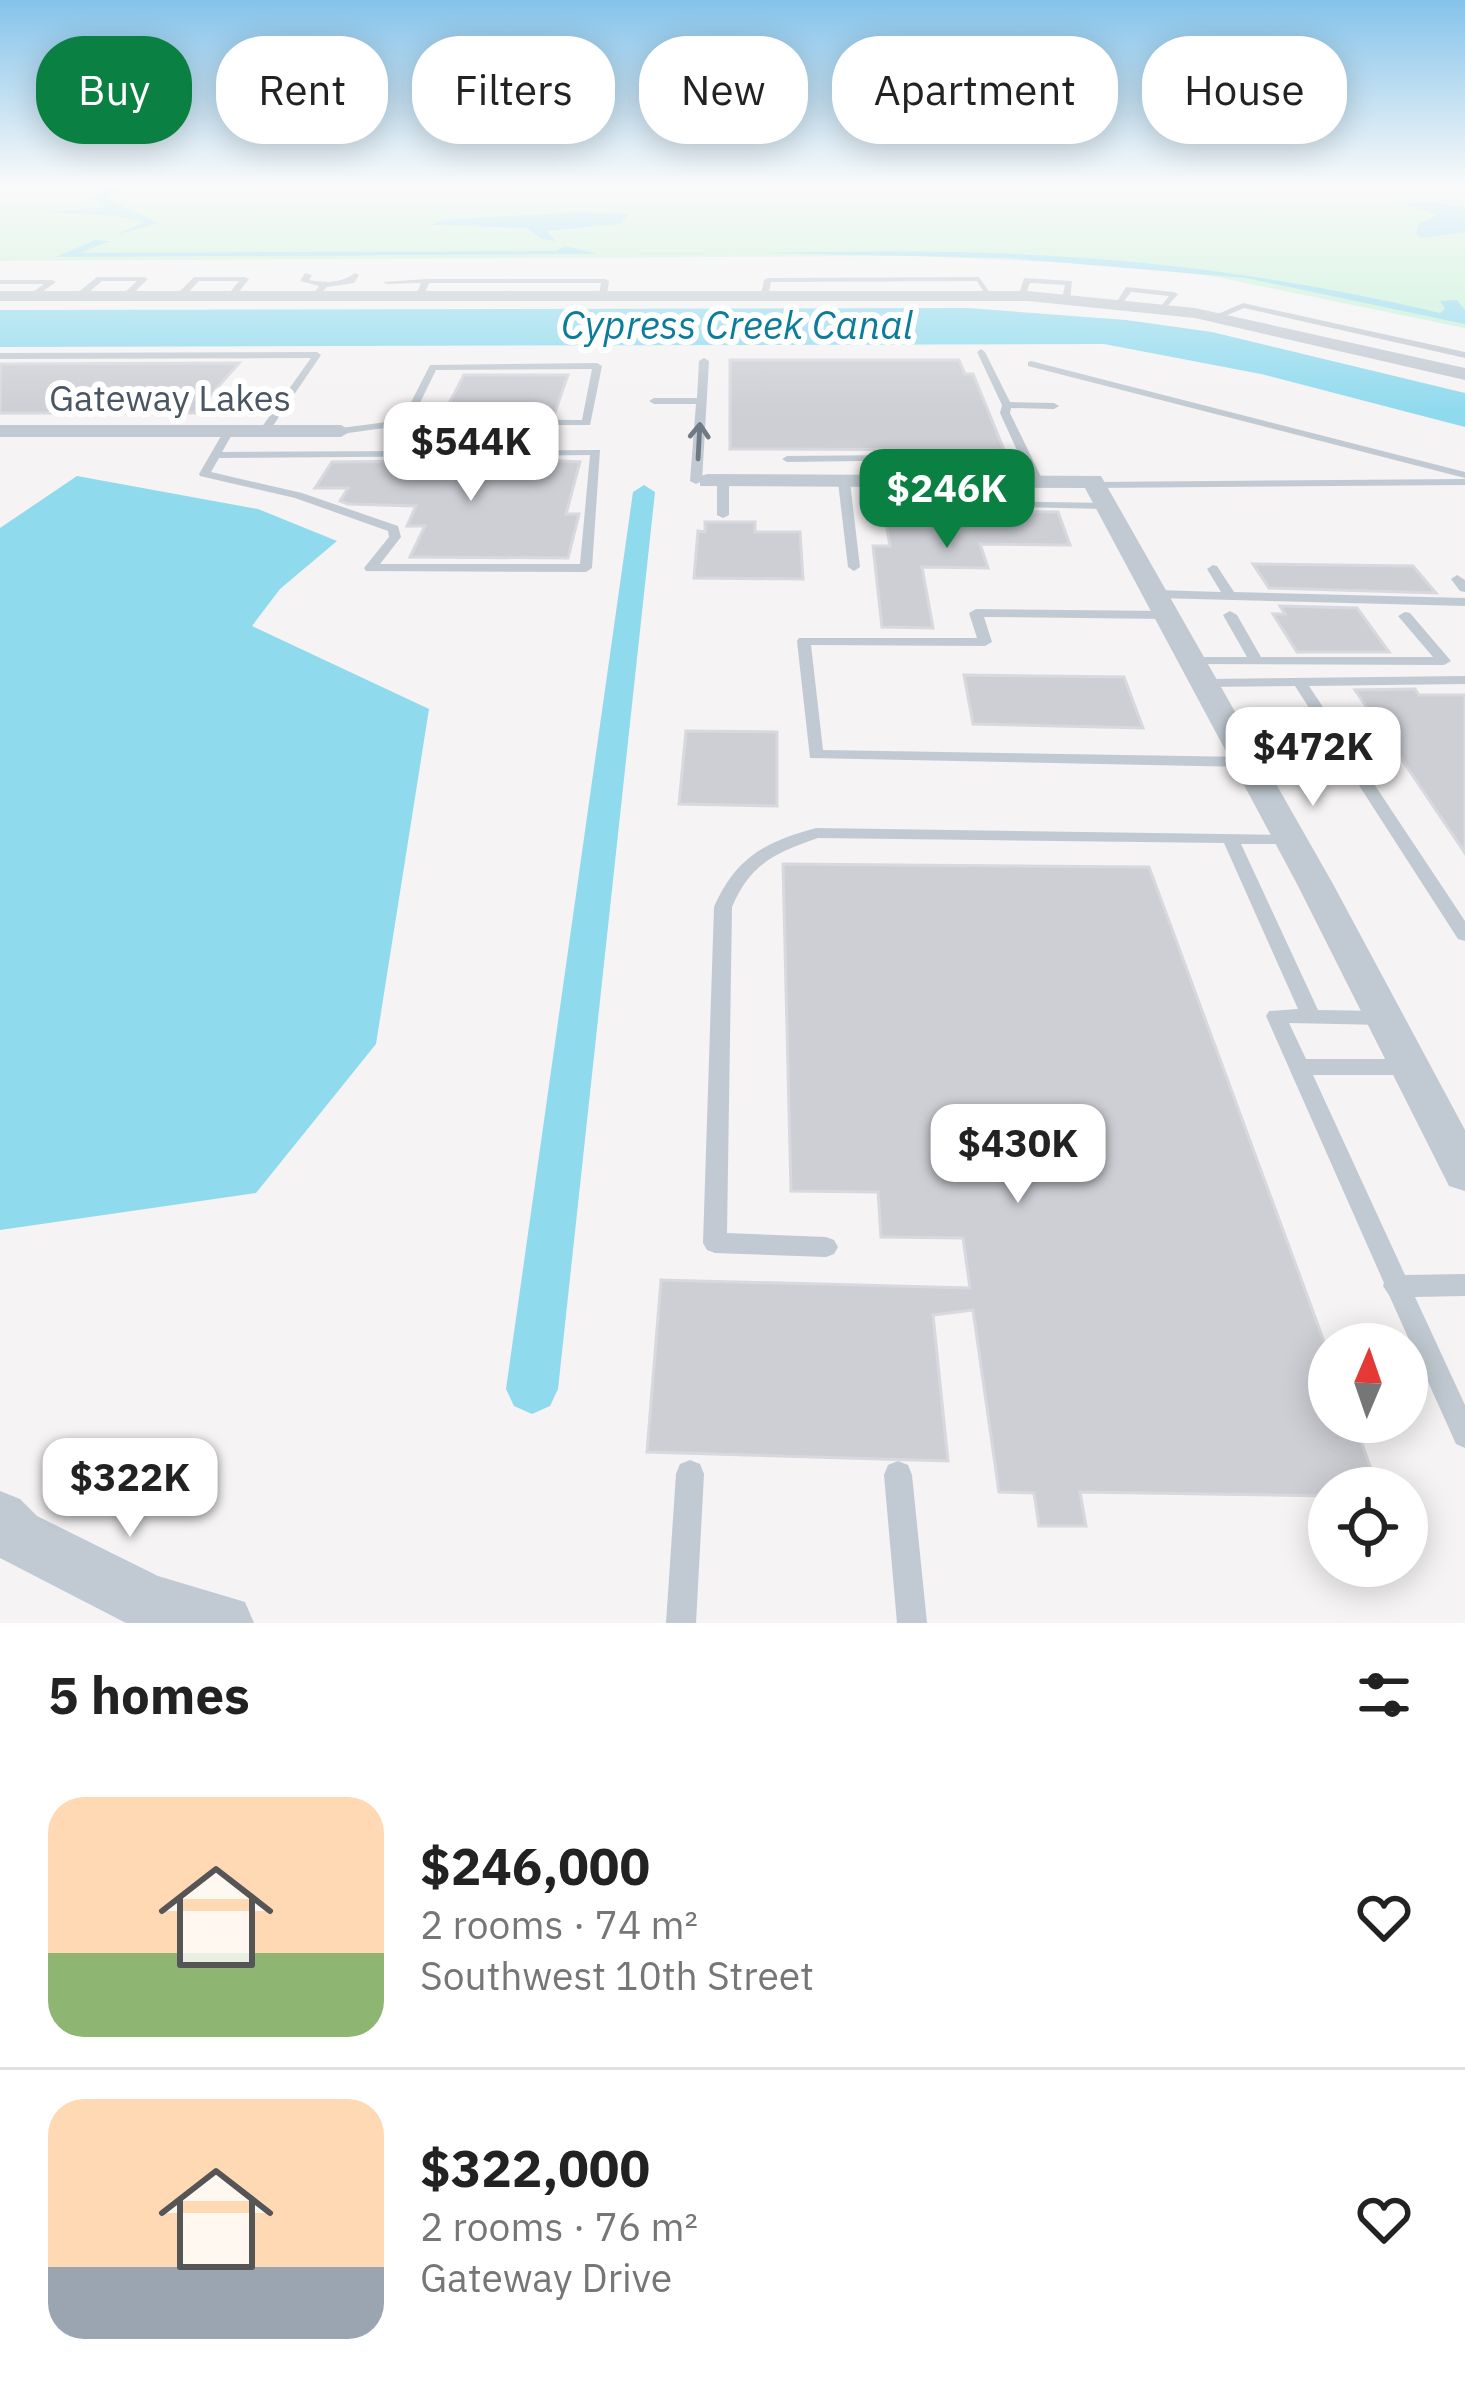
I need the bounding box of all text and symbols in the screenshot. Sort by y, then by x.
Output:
chip: Buy [36,36,192,144]
chip: Rent [216,36,388,144]
chip: Filters [412,36,615,144]
chip: New [639,36,808,144]
chip: Apartment [832,36,1118,144]
chip: House [1142,36,1347,144]
water label: Cypress Creek Canal [561,299,914,350]
street label: Gateway Lakes [49,374,291,421]
pin: $544K [387,402,555,504]
text: $544K [411,415,531,466]
one-way arrow [687,422,710,461]
pin: $246K [863,449,1031,551]
text: $246K [887,462,1007,513]
pin: $472K [1229,707,1397,809]
text: $472K [1253,720,1373,771]
pin: $430K [934,1104,1102,1206]
text: $430K [958,1117,1078,1168]
north arrow [1308,1323,1428,1443]
map controls [1308,1323,1428,1587]
pin: $322K [46,1438,214,1540]
text: $322K [70,1451,190,1502]
button: locate [1308,1467,1428,1587]
text: 5 homes [48,1662,250,1728]
icon: filters [1351,1662,1417,1728]
text: $246,000 [420,1833,650,1899]
icon: home [144,1845,288,1989]
icon: heart [1351,1884,1417,1950]
text: 2 rooms · 74 m² [420,1899,698,1950]
text: Southwest 10th Street [420,1950,814,2001]
text: $322,000 [420,2135,650,2201]
icon: home [144,2147,288,2291]
icon: heart [1351,2186,1417,2252]
text: 2 rooms · 76 m² [420,2201,698,2252]
text: Gateway Drive [420,2252,672,2303]

